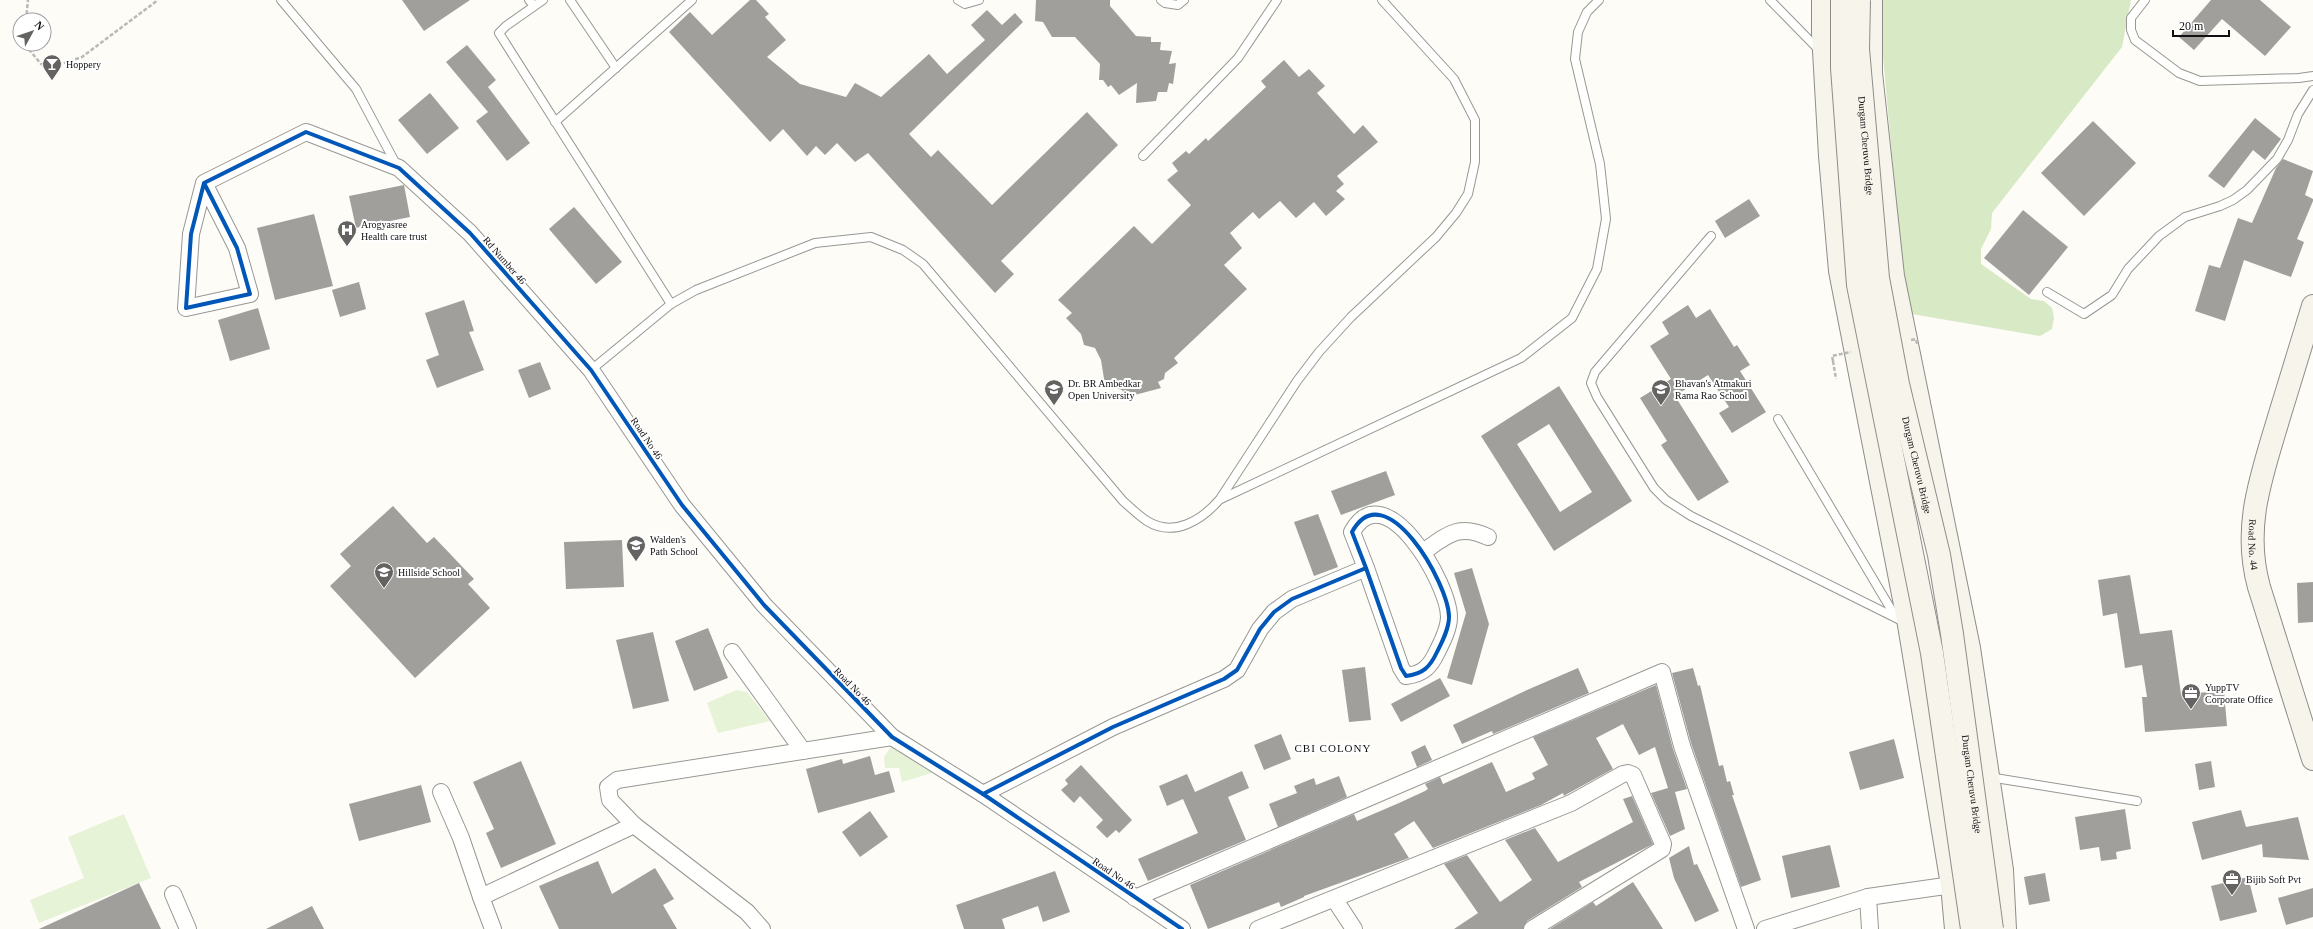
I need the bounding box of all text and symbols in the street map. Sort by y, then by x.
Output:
north arrow [12,12,52,52]
scale bar [2173,12,2229,38]
text: N [33,19,47,33]
text: 20 m [2179,19,2204,33]
bar icon: Hoppery [41,53,63,81]
place label: Hoppery [66,59,101,70]
street label: Durgam Cheruvu Bridge [1856,96,1876,196]
hospital icon: Arogyasree Health care trust [336,219,358,247]
place label: Arogyasree Health care trust [361,219,427,242]
street label: Rd Number 46 [481,234,528,286]
school or university icon: Dr. BR Ambedkar Open University [1043,378,1065,406]
place label: Dr. BR Ambedkar Open University [1068,378,1141,401]
school or university icon: Bhavan's Atmakuri Rama Rao School [1650,378,1672,406]
place label: Bhavan's Atmakuri Rama Rao School [1675,378,1752,401]
street label: Road No 46 [629,415,665,461]
street label: Durgam Cheruvu Bridge [1900,415,1934,515]
street label: Road No. 44 [2247,519,2260,571]
school or university icon: Walden's Path School [625,534,647,562]
place label: Walden's Path School [650,534,698,557]
school or university icon: Hillside School [373,561,395,589]
place label: Hillside School [398,567,460,578]
street label: Road No 46 [832,665,873,708]
office icon: YuppTV Corporate Office [2180,682,2202,710]
place label: YuppTV Corporate Office [2205,682,2273,705]
street label: Durgam Cheruvu Bridge [1960,734,1984,835]
district label: CBI COLONY [1295,742,1371,754]
street label: Road No 46 [1091,855,1137,891]
office icon: Bijib Soft Pvt [2221,868,2243,896]
place label: Bijib Soft Pvt [2246,874,2301,885]

